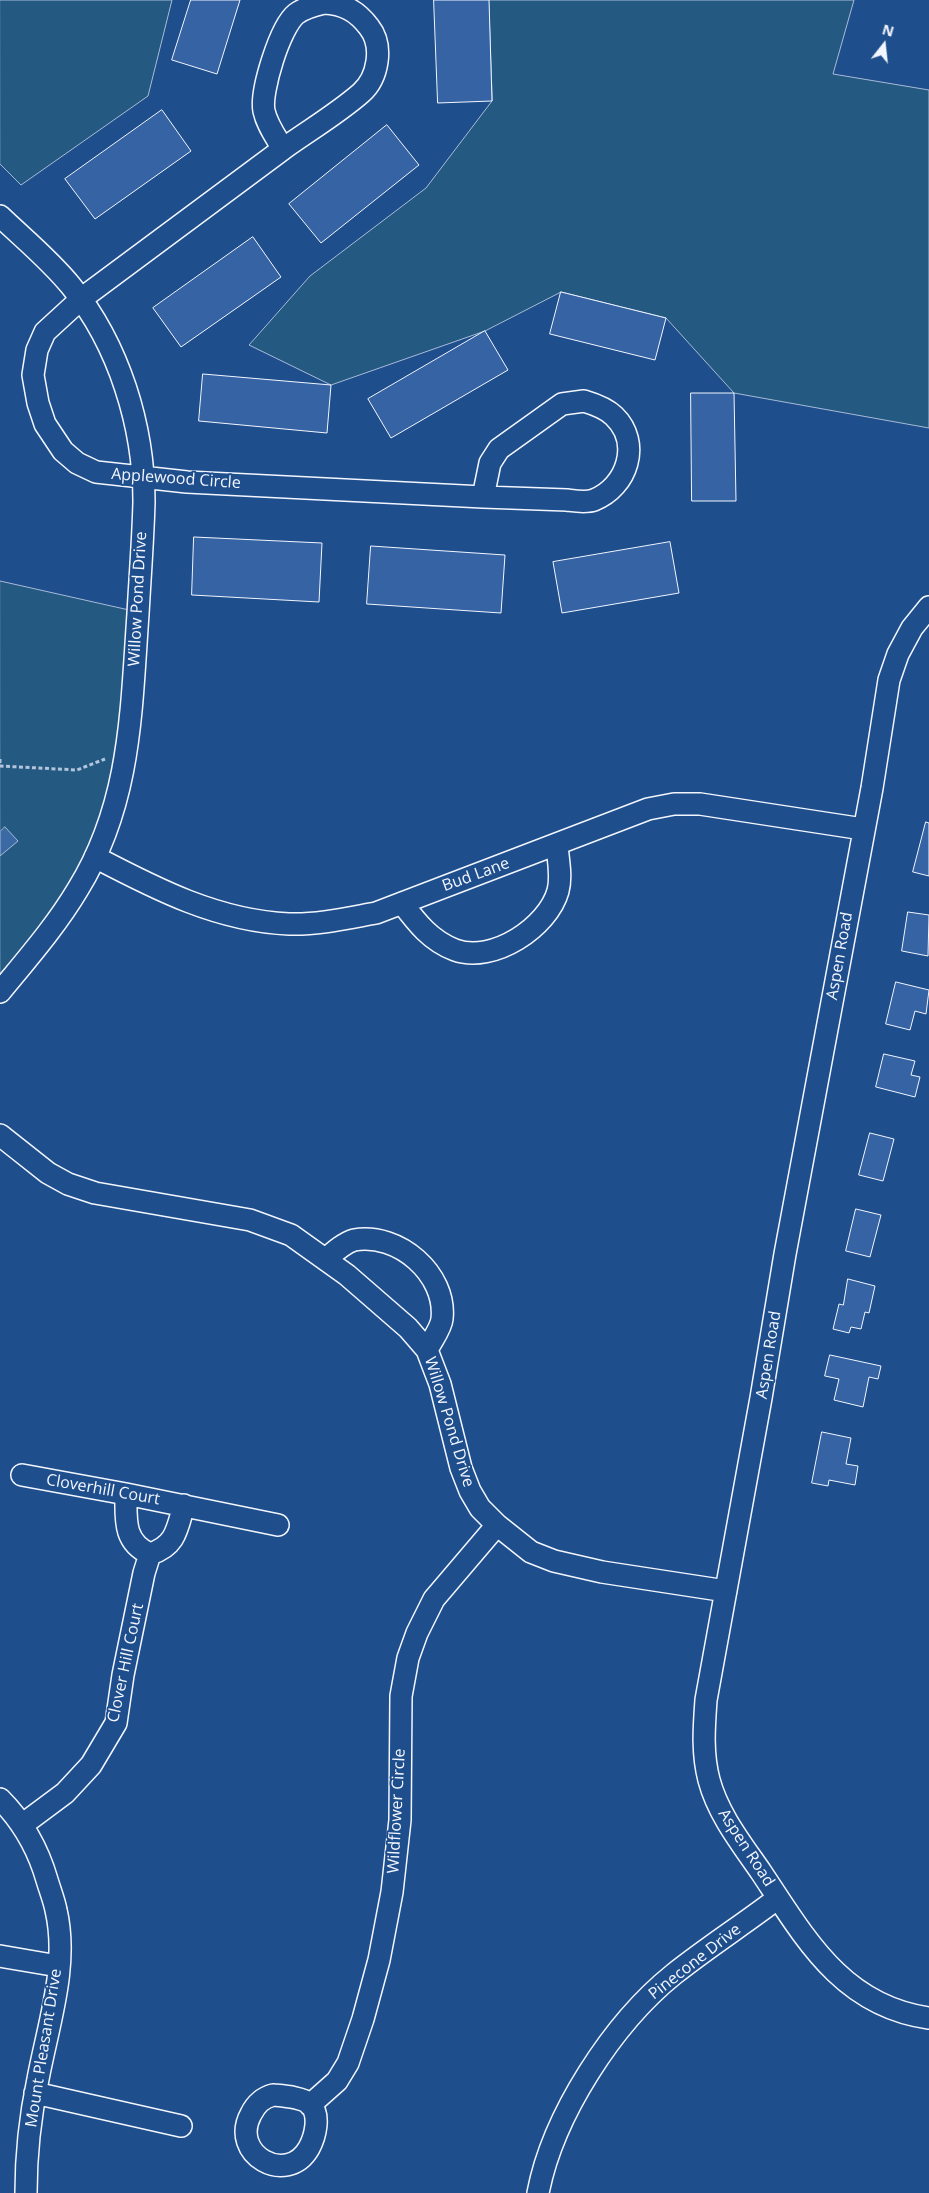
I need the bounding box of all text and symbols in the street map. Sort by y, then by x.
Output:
text: N [880,19,896,41]
north arrow [859,20,909,70]
street label: Applewood Circle [111,465,241,493]
street label: Willow Pond Drive [125,531,151,667]
street label: Bud Lane [440,854,512,896]
street label: Aspen Road [823,911,857,1001]
street label: Aspen Road [753,1310,785,1400]
street label: Willow Pond Drive [420,1355,478,1489]
street label: Cloverhill Court [45,1471,161,1509]
street label: Clover Hill Court [104,1602,148,1724]
street label: Wildflower Circle [384,1748,410,1874]
street label: Aspen Road [714,1806,778,1890]
street label: Pinecone Drive [645,1920,745,2004]
street label: Mount Pleasant Drive [22,1967,66,2129]

